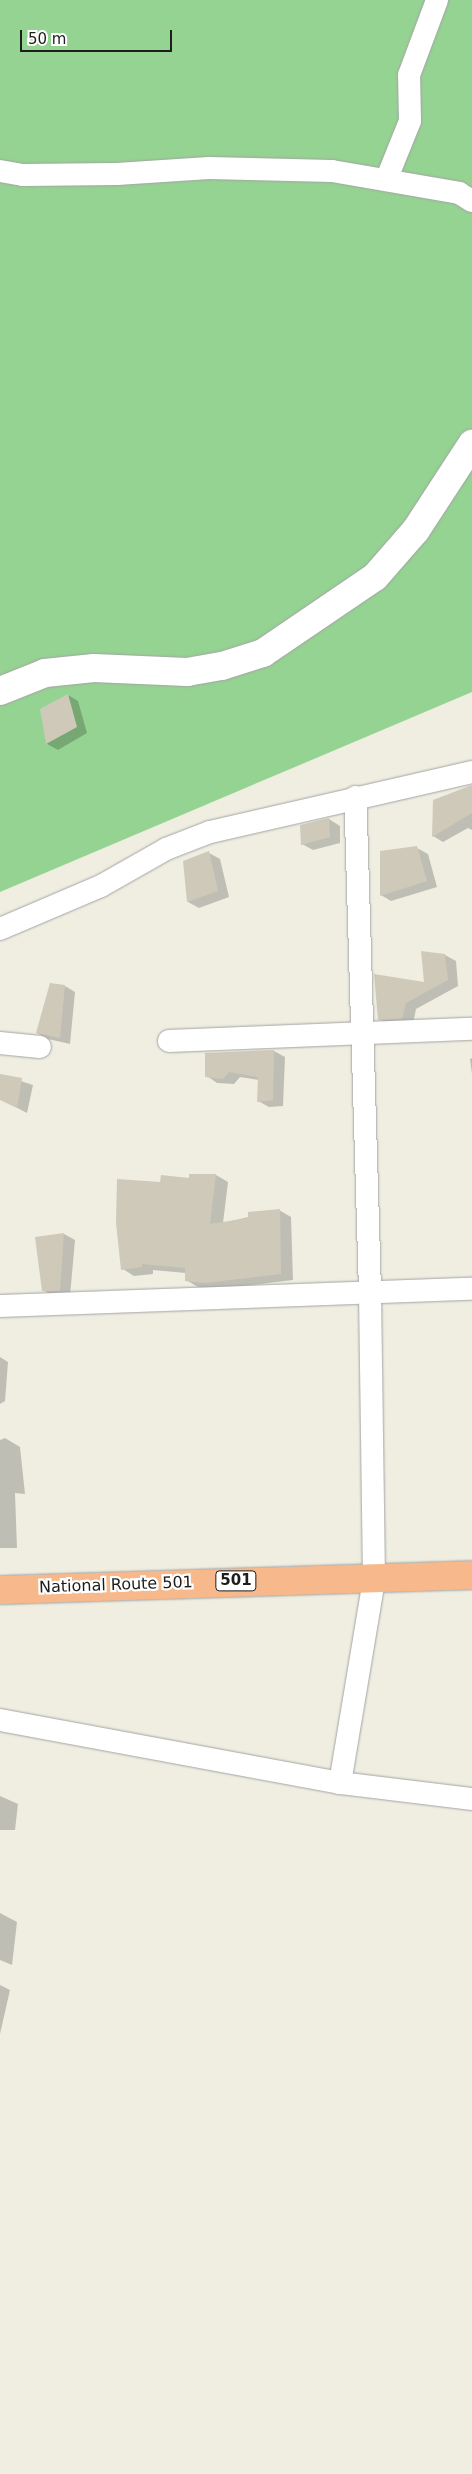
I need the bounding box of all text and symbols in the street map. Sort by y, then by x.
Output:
scale bar [22,20,175,52]
text: 50 m [28,30,66,48]
road number: 501 [215,1568,257,1594]
street label: National Route 501 [39,1573,193,1597]

